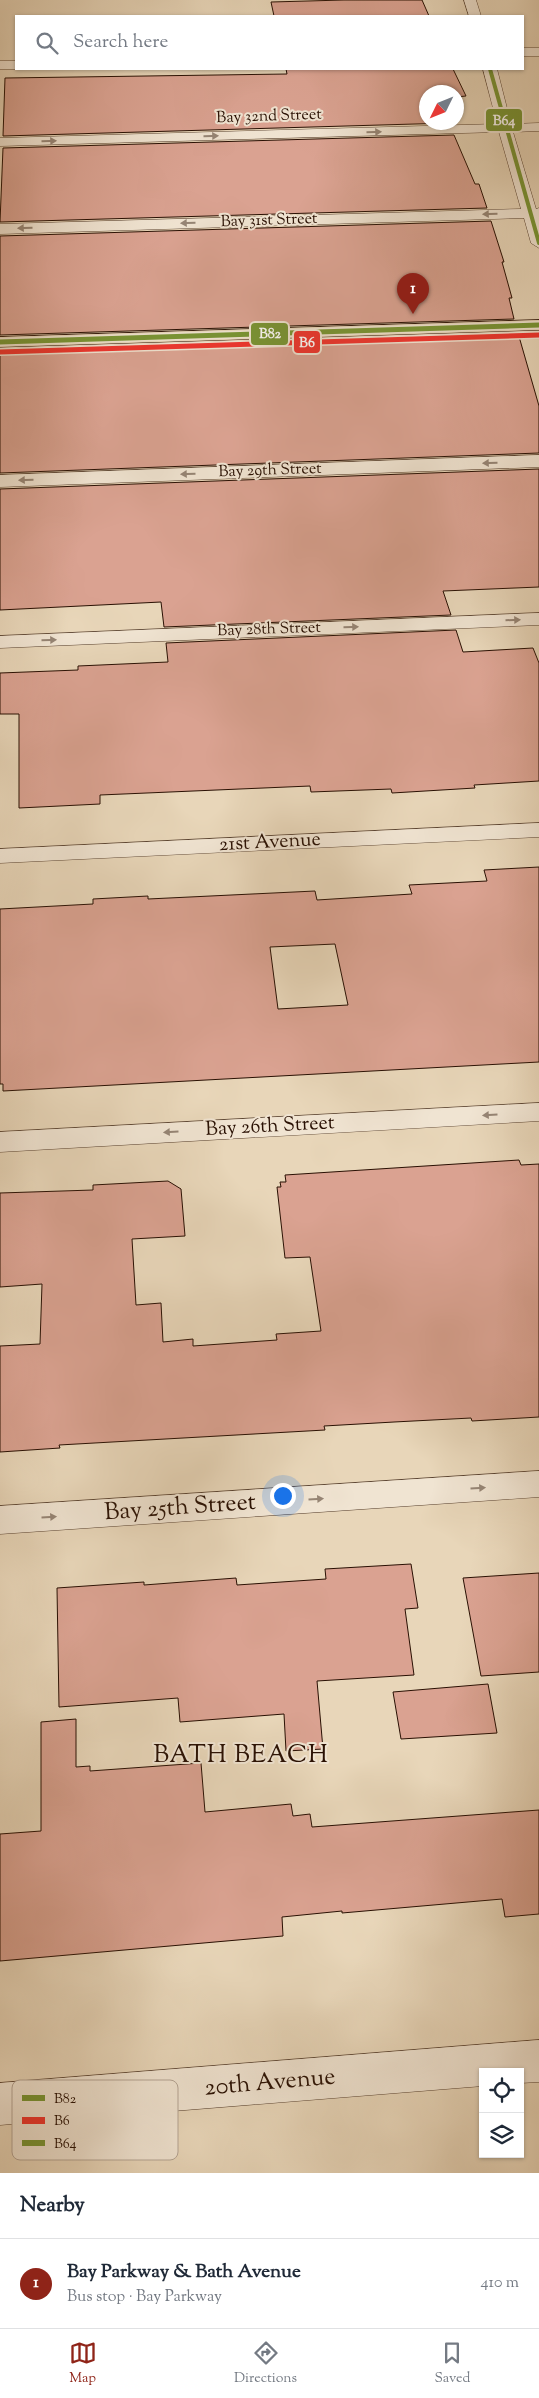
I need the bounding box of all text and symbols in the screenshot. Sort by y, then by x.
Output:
search box [15,15,524,70]
icon: search [33,29,61,57]
text: Search here [73,29,168,56]
north arrow [419,85,464,130]
street label: Bay 32nd Street [216,104,323,130]
line badge: B64 [485,108,523,132]
text: B64 [493,112,515,132]
one-way arrow [366,128,382,136]
one-way arrow [203,132,219,140]
one-way arrow [41,136,57,144]
street label: Bay 31st Street [220,208,318,234]
one-way arrow [482,211,498,219]
one-way arrow [180,220,196,228]
one-way arrow [17,225,33,233]
pin: 1 [397,273,429,314]
line badge: B82 [250,322,289,346]
text: B82 [259,325,282,345]
line badge: B6 [293,330,321,354]
text: B6 [299,334,315,354]
street label: Bay 29th Street [218,458,323,484]
one-way arrow [482,459,498,467]
one-way arrow [180,470,196,478]
one-way arrow [17,476,33,484]
one-way arrow [506,616,522,624]
street label: Bay 28th Street [217,617,322,643]
one-way arrow [343,623,359,631]
one-way arrow [41,635,57,643]
street label: 21st Avenue [218,826,322,860]
street label: Bay 26th Street [205,1109,336,1145]
one-way arrow [482,1111,498,1119]
one-way arrow [163,1129,179,1137]
your location [270,1483,296,1509]
one-way arrow [470,1484,486,1492]
street label: Bay 25th Street [103,1486,257,1530]
one-way arrow [308,1495,324,1503]
one-way arrow [41,1512,57,1520]
district label: BATH BEACH [153,1738,329,1774]
street label: 20th Avenue [203,2060,337,2106]
map controls [479,2068,524,2158]
button: locate [479,2068,524,2113]
legend [12,2080,178,2160]
text: B82 [54,2090,77,2110]
text: B6 [54,2112,70,2132]
button: layers [479,2113,524,2158]
text: B64 [54,2135,77,2155]
text: Nearby [20,2191,85,2221]
text: Bay Parkway & Bath Avenue [67,2259,301,2286]
text: 1 [33,2272,39,2295]
text: 410 m [481,2272,519,2295]
text: Bus stop · Bay Parkway [67,2286,222,2309]
tab: Map [69,2339,97,2389]
tab: Directions [234,2339,297,2389]
tab: Saved [434,2339,470,2389]

